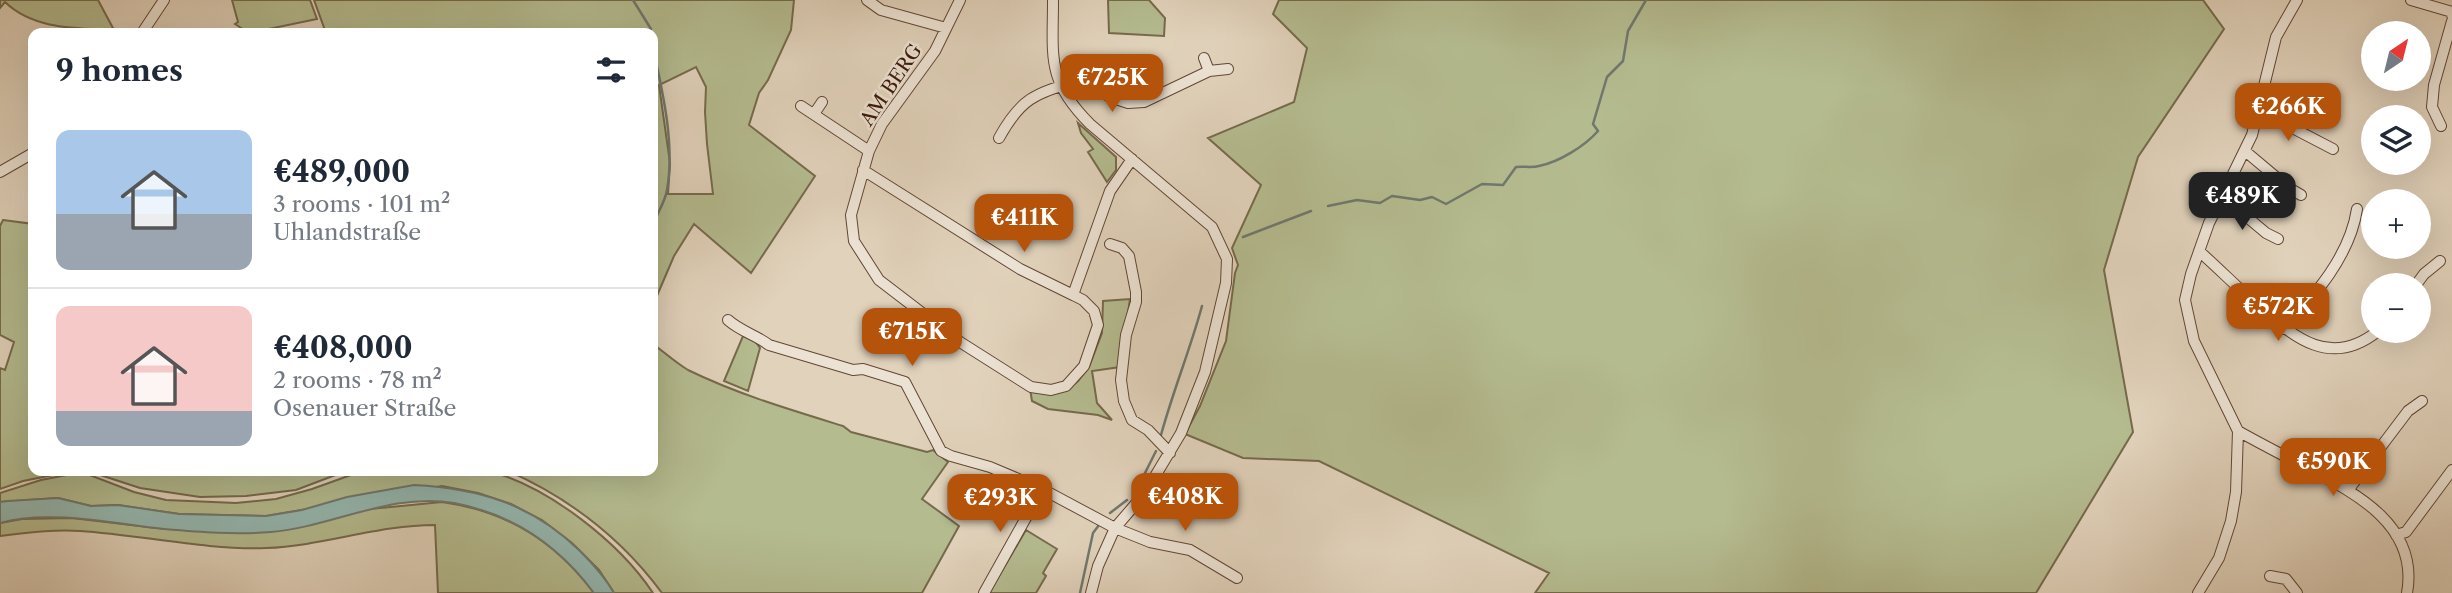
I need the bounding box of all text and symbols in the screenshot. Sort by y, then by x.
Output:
north arrow [2361,21,2431,91]
map controls [2361,21,2431,343]
street label: AM BERG [855,40,927,131]
icon: filters [592,51,630,89]
text: 9 homes [56,52,183,89]
pin: €725K [1063,54,1161,114]
text: €725K [1076,63,1148,91]
pin: €266K [2239,83,2337,143]
text: €266K [2251,92,2325,120]
button: layers [2361,105,2431,175]
text: €489,000 [273,153,410,190]
icon: home [112,158,196,242]
pin: €489K [2193,173,2291,232]
text: €489K [2205,181,2279,209]
button: + [2361,189,2431,259]
text: 3 rooms · 101 m² [273,190,450,218]
pin: €411K [975,194,1073,254]
text: €411K [990,203,1058,231]
text: Uhlandstraße [273,218,421,246]
button: − [2361,273,2431,343]
pin: €572K [2229,284,2327,343]
text: €572K [2242,292,2314,320]
pin: €715K [863,308,961,368]
text: €715K [878,317,946,345]
text: €408,000 [273,329,413,366]
icon: home [112,334,196,418]
text: 2 rooms · 78 m² [273,366,442,394]
text: Osenauer Straße [273,394,456,422]
pin: €590K [2284,438,2382,498]
text: €590K [2296,447,2370,475]
pin: €408K [1136,474,1234,533]
pin: €293K [951,475,1049,534]
text: €408K [1147,482,1223,510]
text: €293K [963,483,1037,511]

